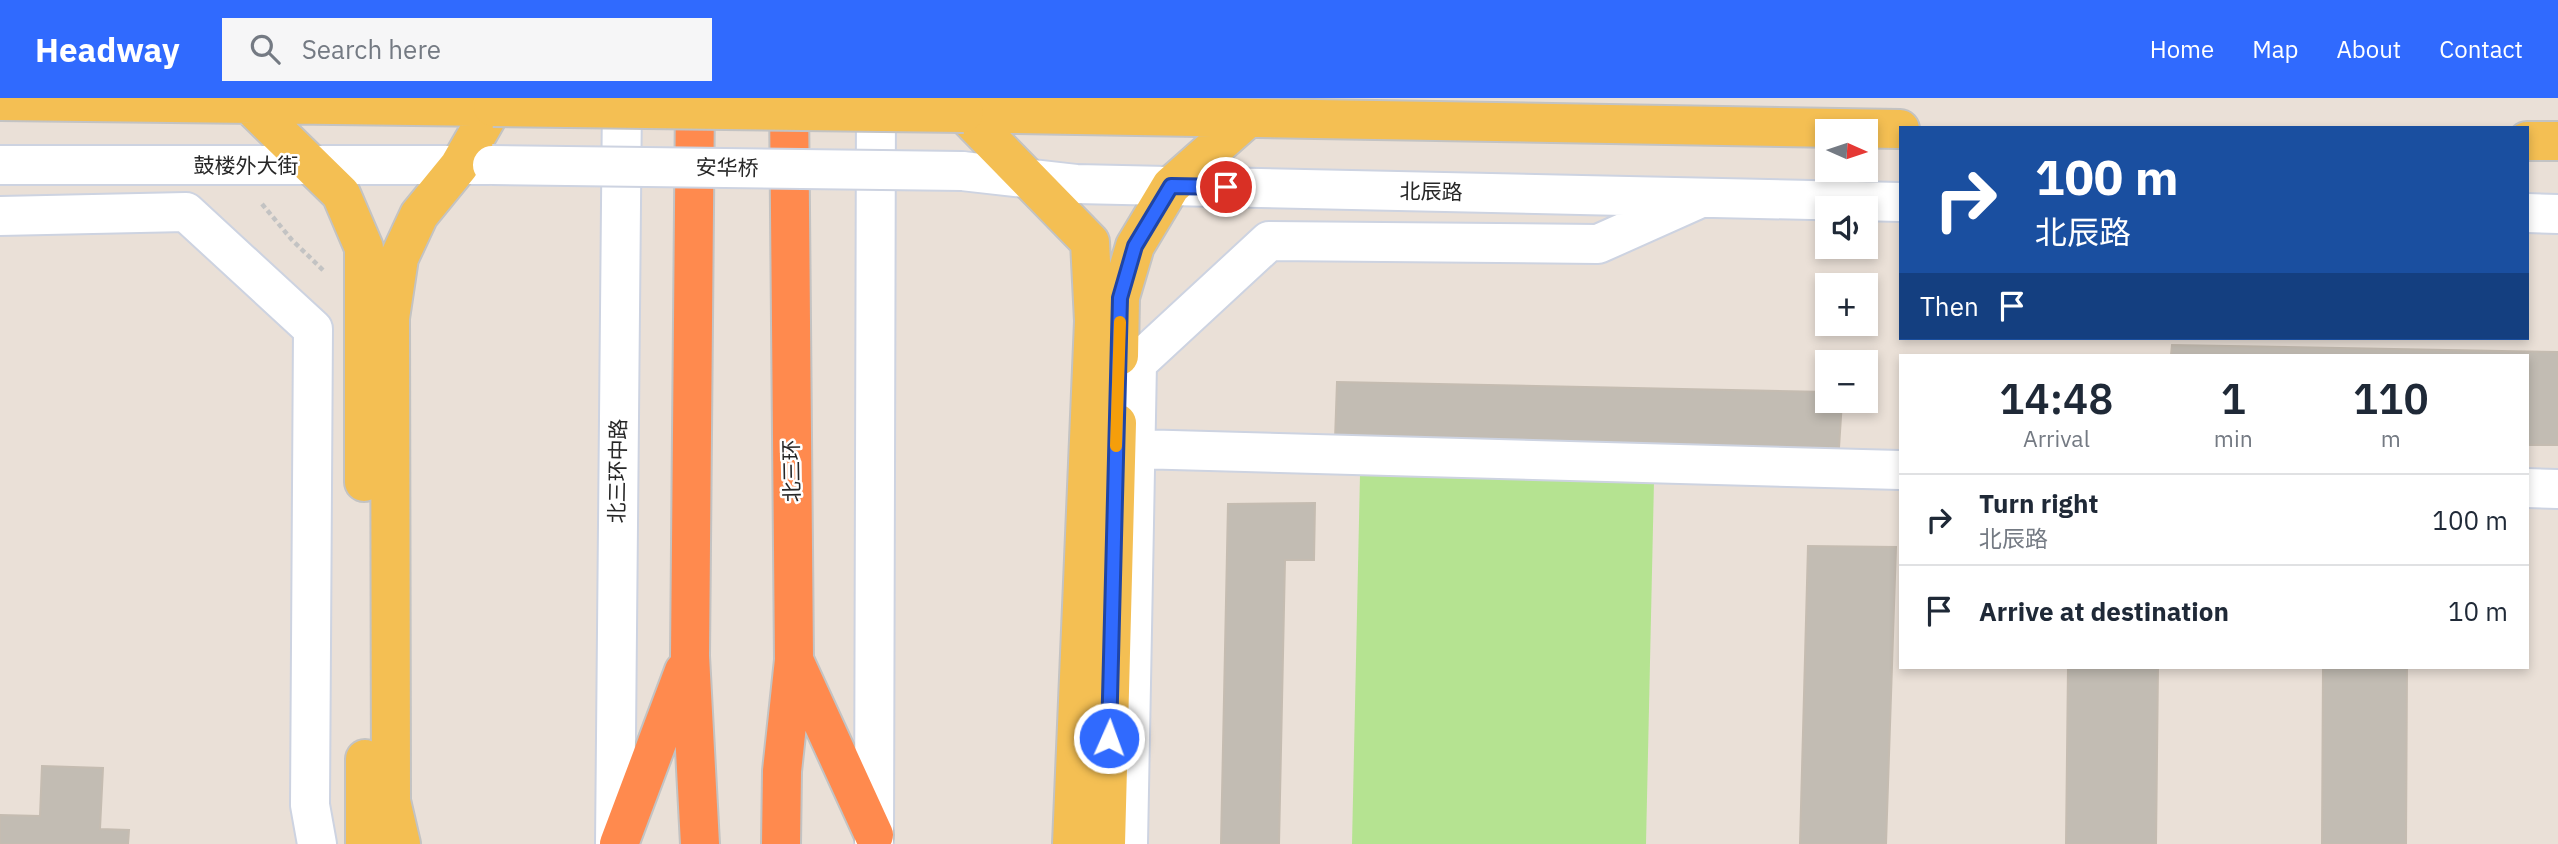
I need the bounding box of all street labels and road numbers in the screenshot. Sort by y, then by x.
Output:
street label: 鼓楼外大街 [194,151,299,179]
street label: 安华桥 [695,152,759,182]
street label: 北辰路 [1399,176,1463,206]
street label: 北三环中路 [602,418,632,524]
street label: 北三环 [776,439,806,503]

